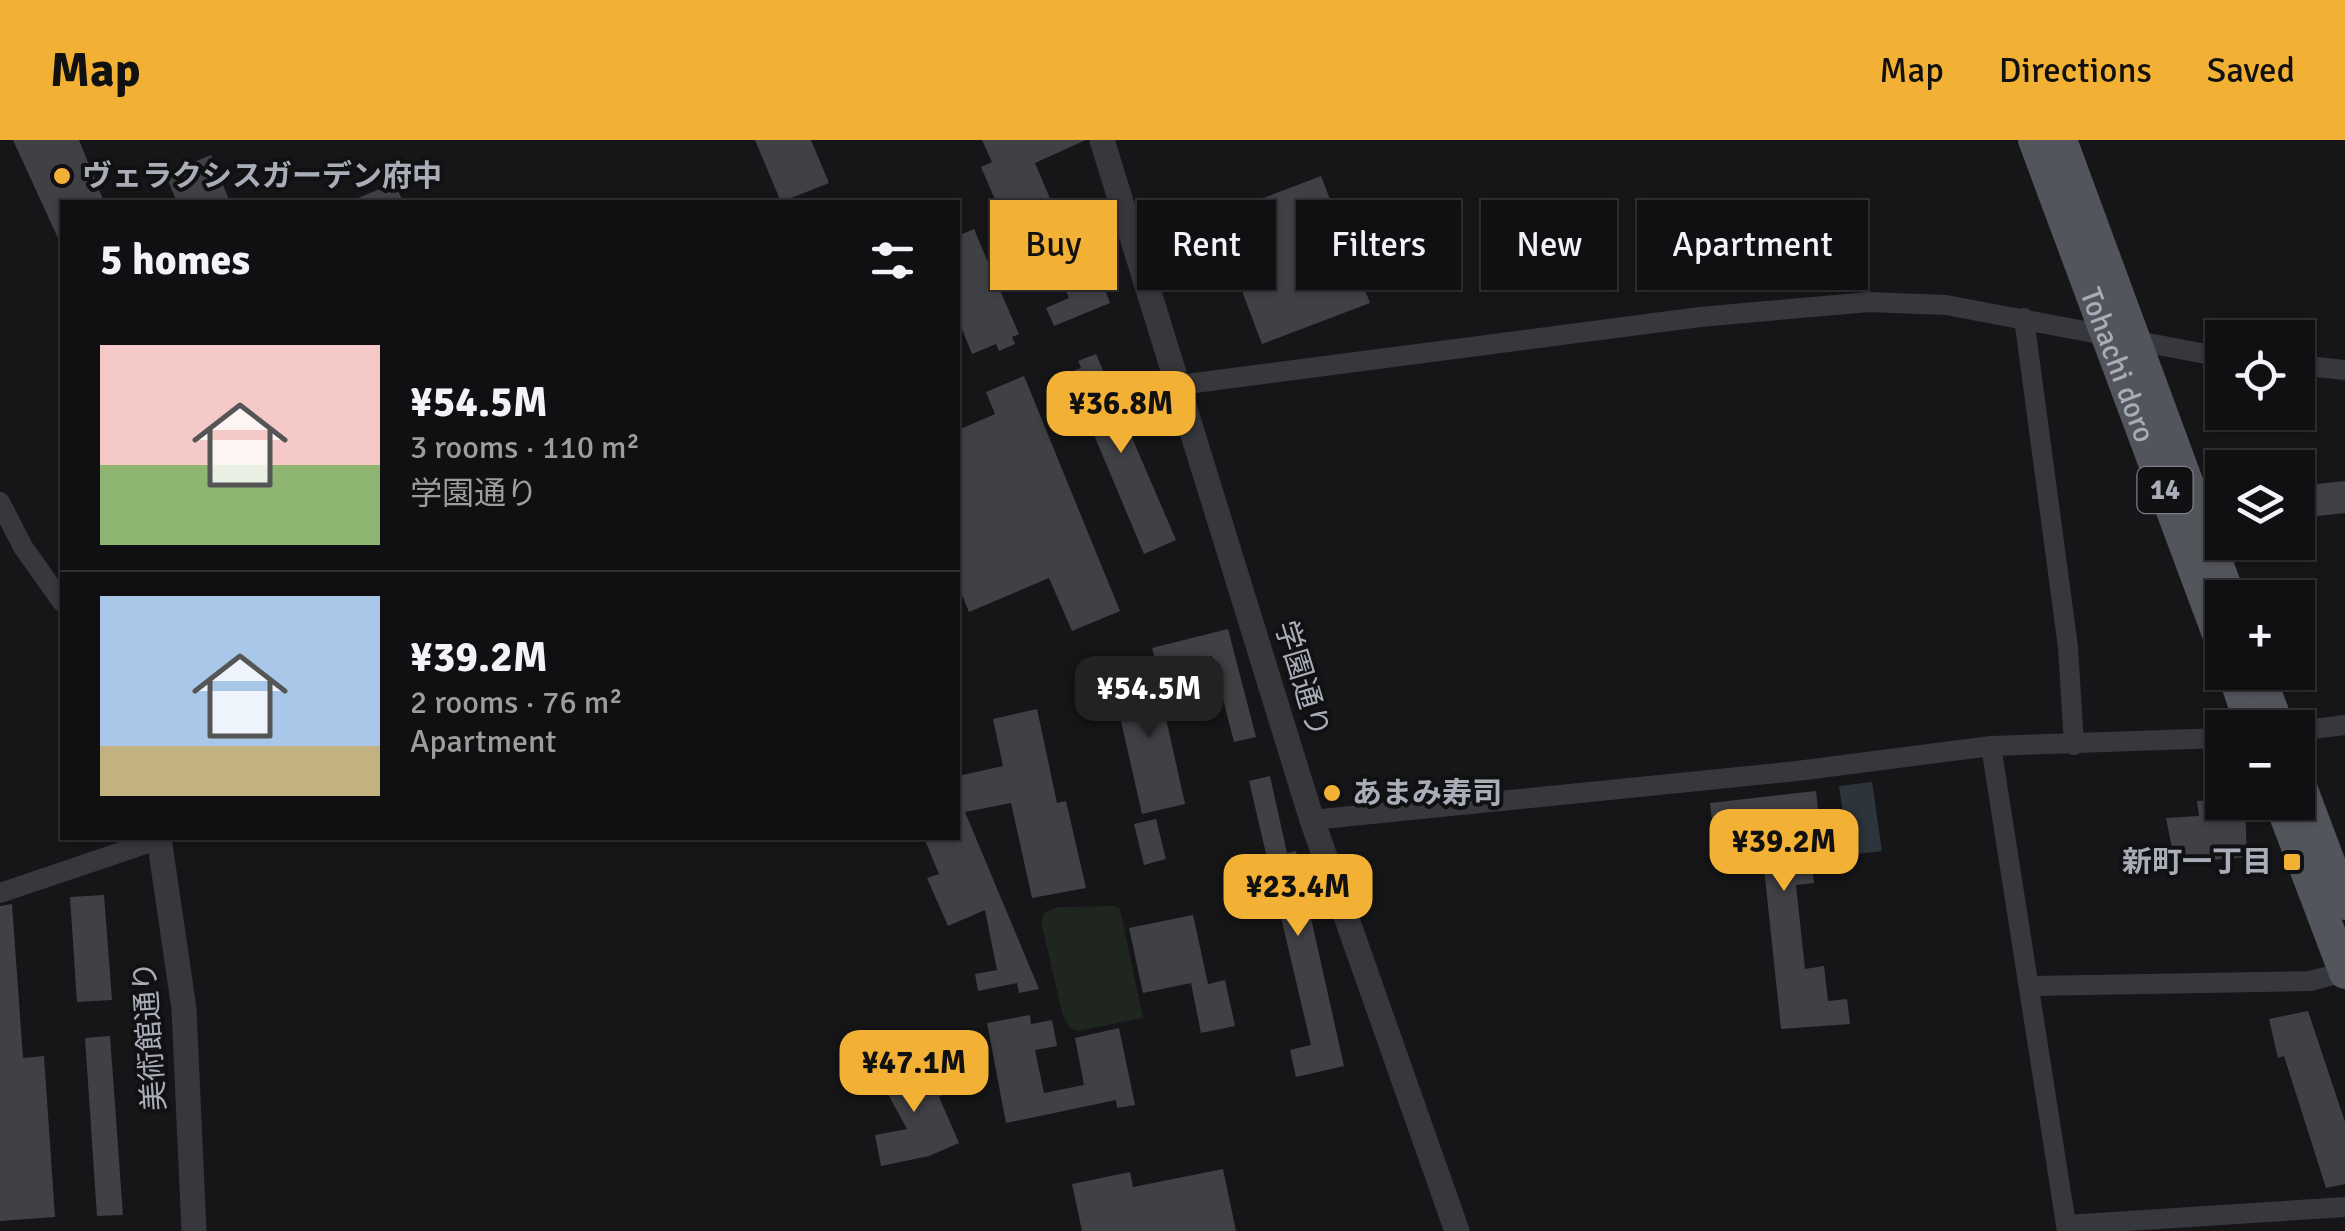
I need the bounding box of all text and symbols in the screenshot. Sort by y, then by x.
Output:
text: Map [50,41,140,100]
text: Map [1879,49,1944,92]
text: Directions [1999,49,2152,92]
text: Saved [2207,49,2295,92]
place label: ヴェラクシスガーデン府中 [82,158,442,195]
marker: ヴェラクシスガーデン府中 [51,165,73,187]
chip: Buy [990,200,1117,290]
chip: Rent [1137,200,1276,290]
chip: Filters [1296,200,1461,290]
chip: New [1481,200,1617,290]
chip: Apartment [1637,200,1868,290]
icon: filters [865,233,920,288]
text: 5 homes [100,235,250,286]
street label: Tohachi doro [2072,282,2163,447]
map controls [2205,320,2315,820]
button: locate [2205,320,2315,430]
pin: ¥36.8M [1040,371,1202,456]
text: ¥54.5M [410,377,548,428]
text: ¥36.8M [1069,384,1173,423]
icon: home [180,385,300,505]
text: 3 rooms · 110 m² [410,428,640,467]
button: layers [2205,450,2315,560]
road number: 14 [2138,467,2192,513]
text: 学園通り [410,474,538,513]
button: + [2205,580,2315,690]
street label: 学園通り [1267,616,1337,742]
text: ¥39.2M [410,632,548,683]
icon: home [180,636,300,756]
pin: ¥54.5M [1068,656,1230,741]
text: ¥54.5M [1097,669,1201,708]
text: 2 rooms · 76 m² [410,683,623,722]
button: − [2205,710,2315,820]
text: Apartment [410,722,557,761]
place label: あまみ寿司 [1352,775,1502,812]
marker: あまみ寿司 [1321,782,1343,804]
pin: ¥39.2M [1703,809,1865,894]
text: ¥39.2M [1732,822,1836,861]
place label: 新町一丁目 [2122,844,2272,881]
marker: 新町一丁目 [2281,851,2303,873]
pin: ¥23.4M [1217,854,1379,939]
text: ¥23.4M [1246,867,1350,906]
street label: 美術館通り [126,960,174,1112]
pin: ¥47.1M [833,1030,995,1115]
text: ¥47.1M [862,1043,966,1082]

